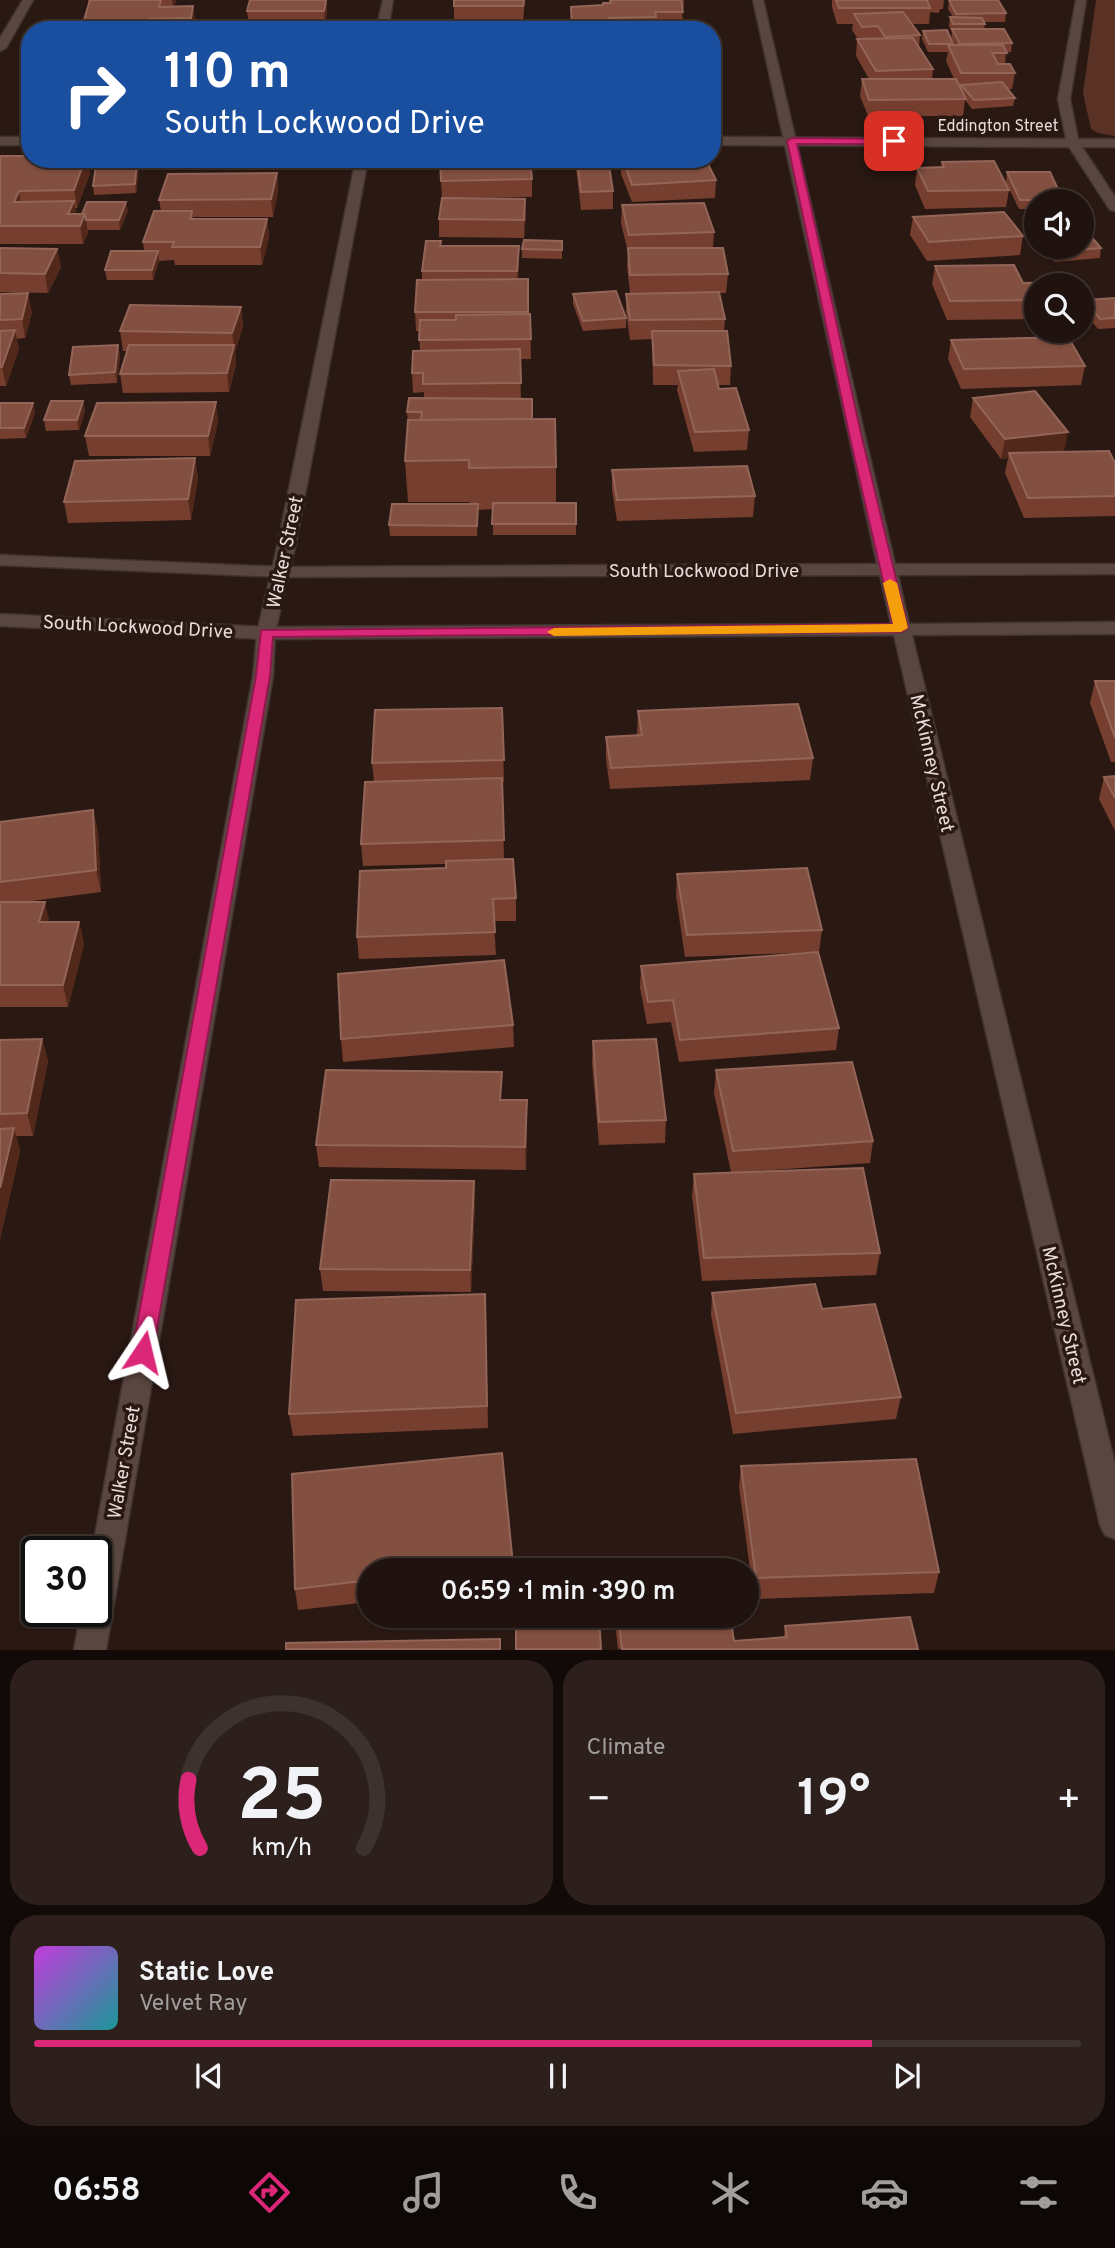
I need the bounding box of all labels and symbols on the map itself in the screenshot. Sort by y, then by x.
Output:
pin [864,111,924,171]
street label: Eddington Street [938,117,1058,137]
street label: Walker Street [262,494,310,611]
street label: South Lockwood Drive [609,560,799,584]
street label: South Lockwood Drive [42,611,234,645]
street label: McKinney Street [904,692,959,835]
street label: McKinney Street [1036,1244,1091,1387]
position arrow [106,1315,180,1389]
street label: Walker Street [103,1404,147,1521]
speed limit sign: 30 [21,1536,112,1627]

